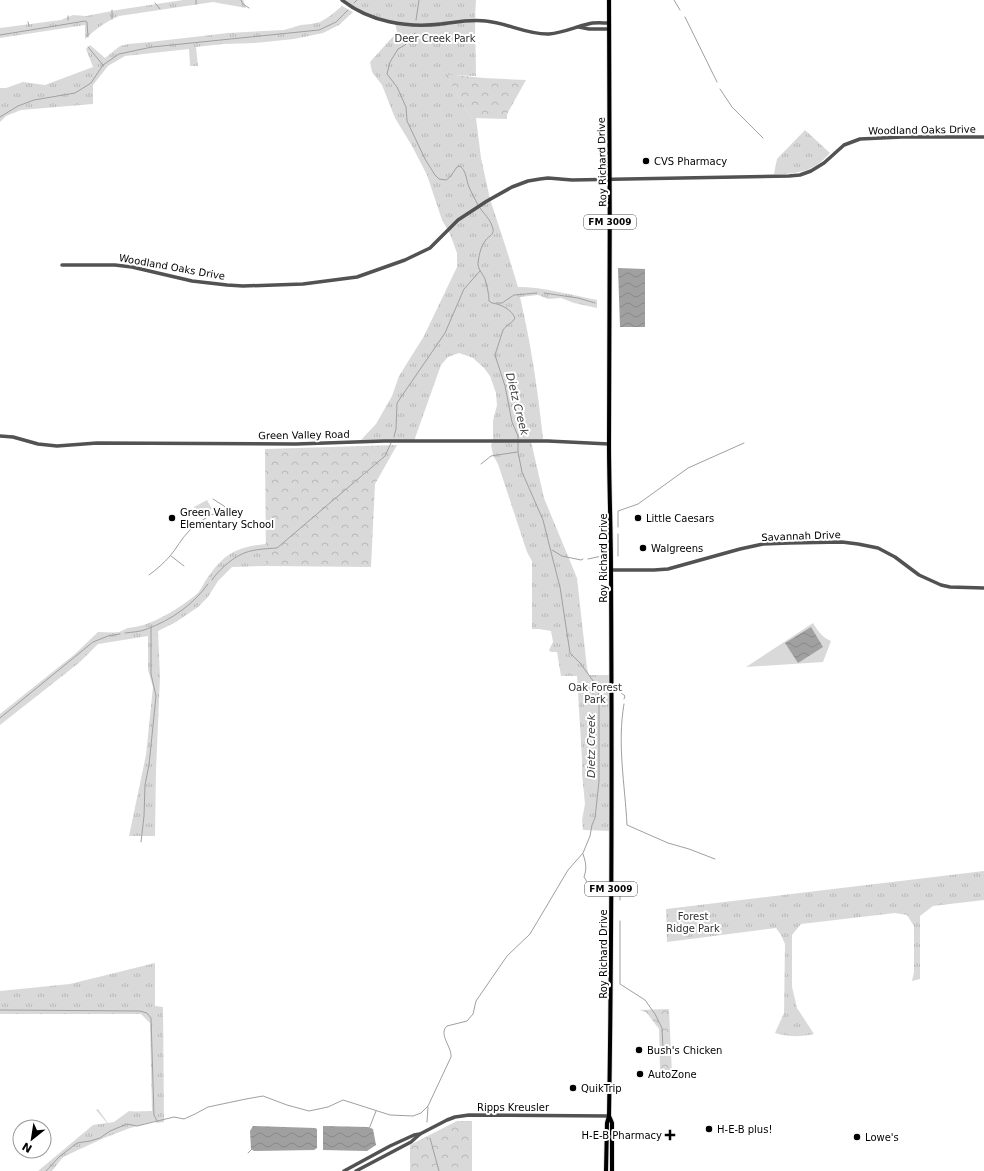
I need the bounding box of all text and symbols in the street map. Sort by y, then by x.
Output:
park label: Deer Creek Park [394,33,476,44]
street label: Roy Richard Drive [596,117,608,207]
street label: Woodland Oaks Drive [868,124,976,136]
marker: CVS Pharmacy [641,156,651,166]
place label: CVS Pharmacy [654,156,727,167]
road number: FM 3009 [584,215,636,229]
street label: Woodland Oaks Drive [118,252,226,282]
water label: Dietz Creek [503,371,531,437]
street label: Green Valley Road [258,429,350,441]
place label: Green Valley Elementary School [180,507,274,530]
marker: Green Valley Elementary School [167,513,177,523]
street label: Roy Richard Drive [598,513,609,603]
marker: Little Caesars [633,513,643,523]
place label: Little Caesars [646,513,714,524]
street label: Savannah Drive [761,529,841,543]
marker: Walgreens [638,543,648,553]
place label: Walgreens [651,543,703,554]
park label: Oak Forest Park [568,682,622,705]
water label: Dietz Creek [585,713,598,778]
road number: FM 3009 [585,882,637,896]
street label: Roy Richard Drive [598,909,609,999]
park label: Forest Ridge Park [666,911,720,934]
marker: Bush's Chicken [634,1045,644,1055]
place label: Bush's Chicken [647,1045,722,1056]
marker: AutoZone [635,1069,645,1079]
place label: AutoZone [648,1069,697,1080]
marker: QuikTrip [568,1083,578,1093]
place label: QuikTrip [581,1083,622,1094]
street label: Ripps Kreusler [477,1102,550,1113]
north arrow [12,1119,52,1159]
marker: H-E-B plus! [704,1124,714,1134]
place label: H-E-B plus! [717,1124,772,1135]
place label: H-E-B Pharmacy [582,1130,662,1141]
marker: H-E-B Pharmacy [665,1130,675,1140]
marker: Lowe's [852,1132,862,1142]
place label: Lowe's [865,1132,899,1143]
text: N [20,1139,34,1155]

